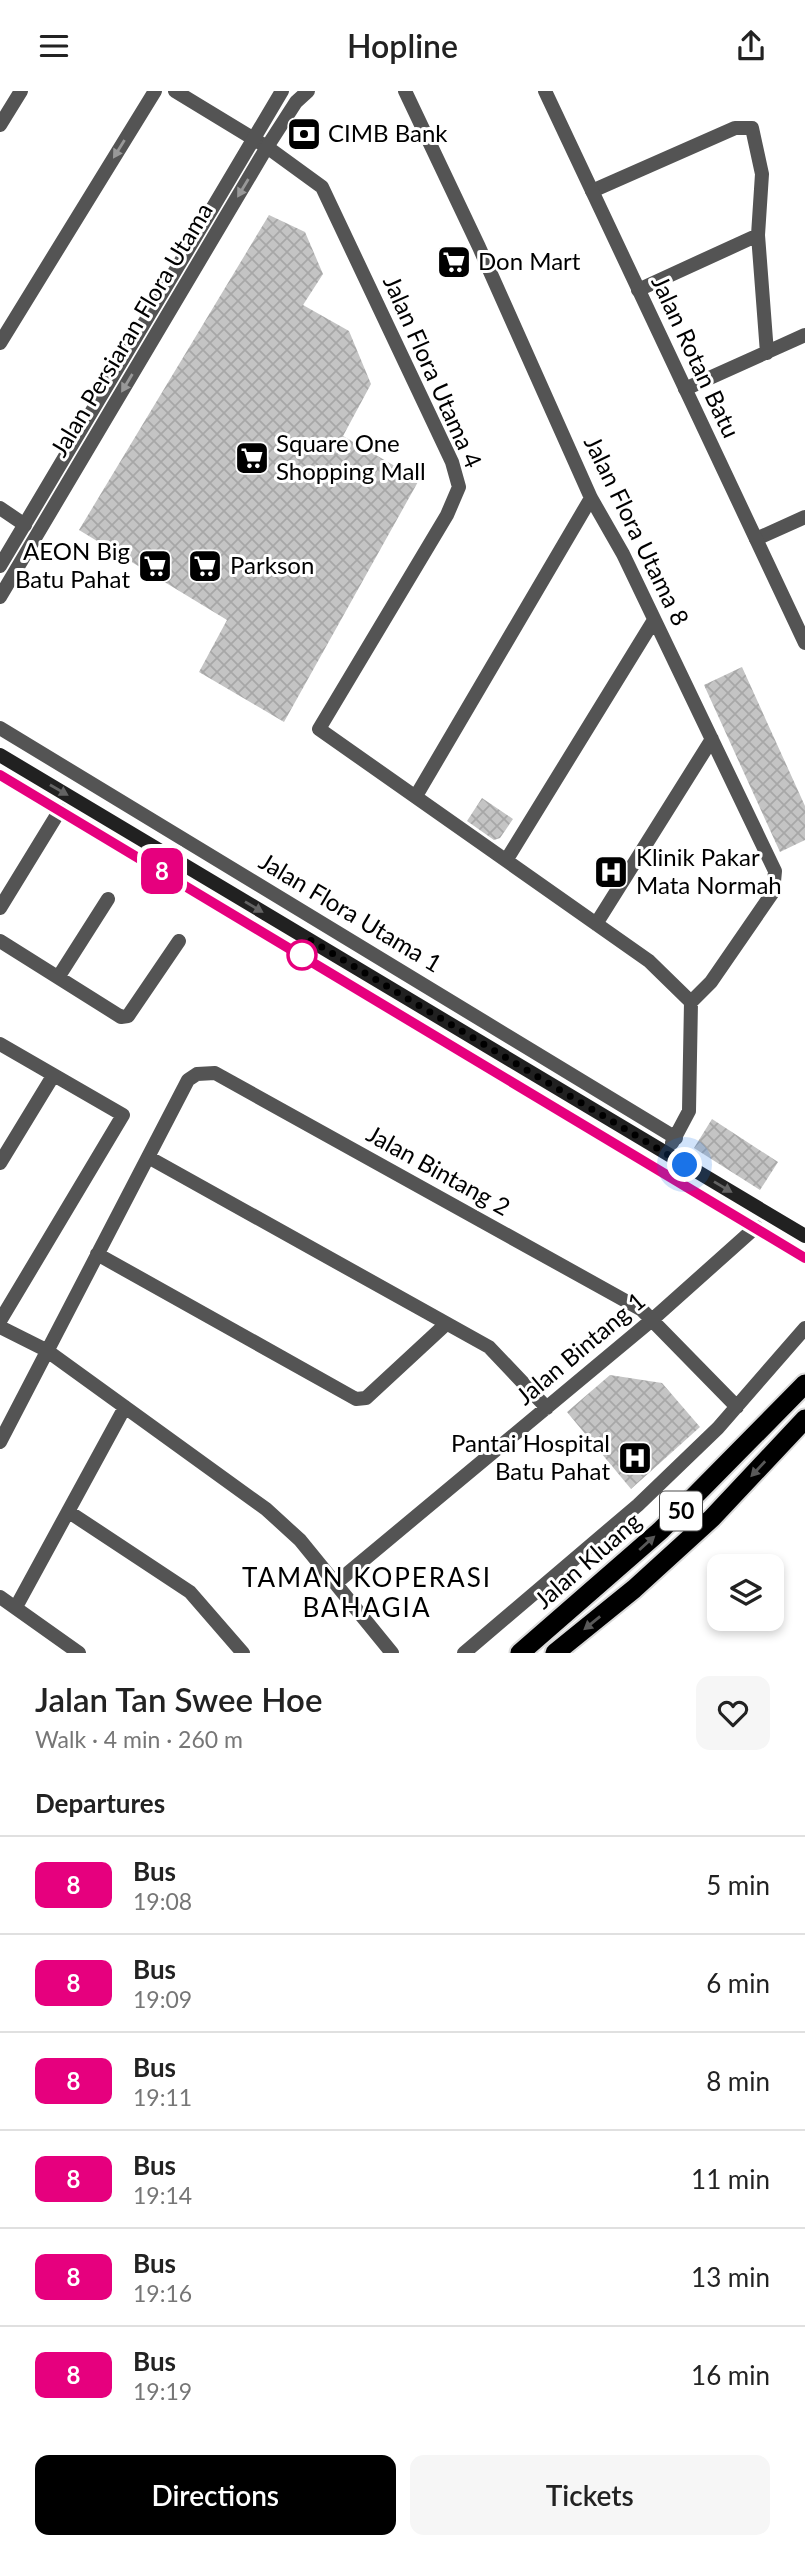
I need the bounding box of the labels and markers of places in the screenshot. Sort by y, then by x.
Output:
bank icon: CIMB Bank [285,115,323,153]
place label: CIMB Bank [328,118,448,147]
supermarket icon: Don Mart [435,243,473,281]
place label: Don Mart [478,246,581,275]
place label: Square One Shopping Mall [276,428,426,485]
supermarket icon: Square One Shopping Mall [233,439,271,477]
place label: AEON Big Batu Pahat [15,536,130,593]
supermarket icon: AEON Big Batu Pahat [136,547,174,585]
supermarket icon: Parkson [186,547,224,585]
place label: Parkson [230,550,314,579]
place label: Klinik Pakar Mata Normah [636,842,782,899]
hospital icon: Klinik Pakar Mata Normah [592,853,630,891]
unlabelled marker [287,940,317,970]
place label: Pantai Hospital Batu Pahat [451,1428,610,1485]
hospital icon: Pantai Hospital Batu Pahat [616,1439,654,1477]

